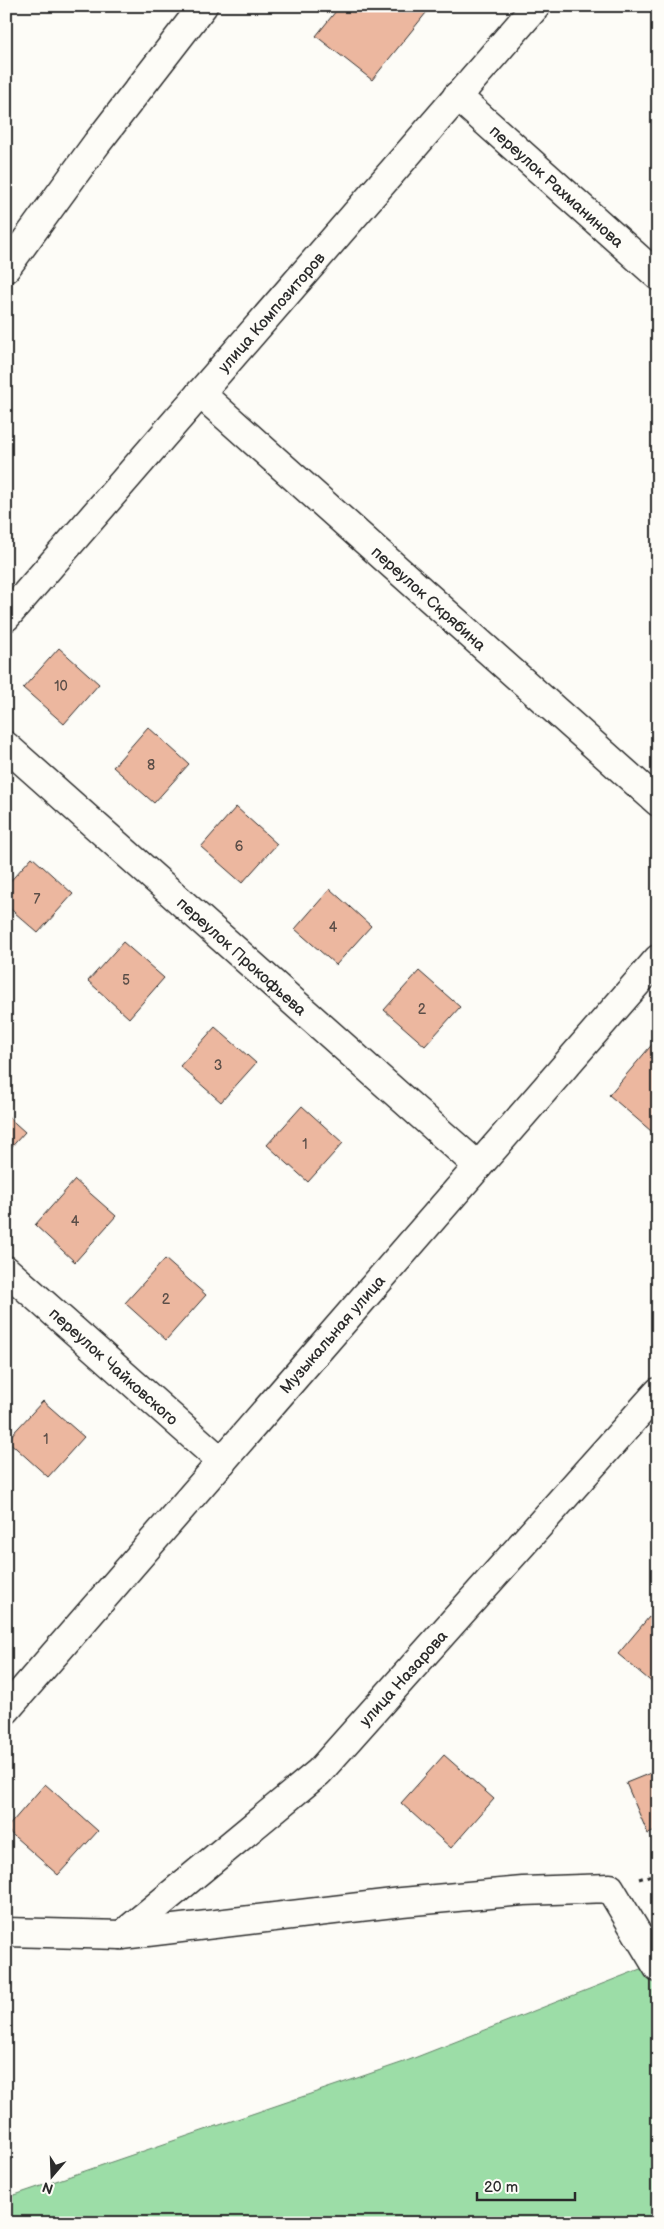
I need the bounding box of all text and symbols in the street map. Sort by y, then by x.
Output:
street label: переулок Рахманинова [485,122,627,253]
street label: улица Композиторов [215,249,330,377]
street label: переулок Скрябина [367,543,489,656]
house number: 10 [54,678,68,695]
house number: 8 [147,757,155,774]
house number: 6 [235,838,244,855]
house number: 7 [34,891,41,908]
street label: переулок Прокофьева [172,894,310,1021]
house number: 4 [329,919,338,936]
house number: 5 [122,972,130,989]
house number: 2 [418,1001,427,1018]
house number: 3 [214,1057,222,1074]
house number: 1 [302,1136,308,1153]
house number: 4 [71,1213,80,1230]
street label: Музыкальная улица [277,1271,390,1398]
house number: 2 [162,1291,171,1308]
street label: переулок Чайковского [45,1304,181,1430]
house number: 1 [43,1431,49,1448]
street label: улица Назарова [356,1627,452,1731]
north arrow [28,2152,78,2202]
scale bar [477,2169,574,2201]
text: N [40,2178,56,2198]
text: 20 m [484,2178,518,2197]

